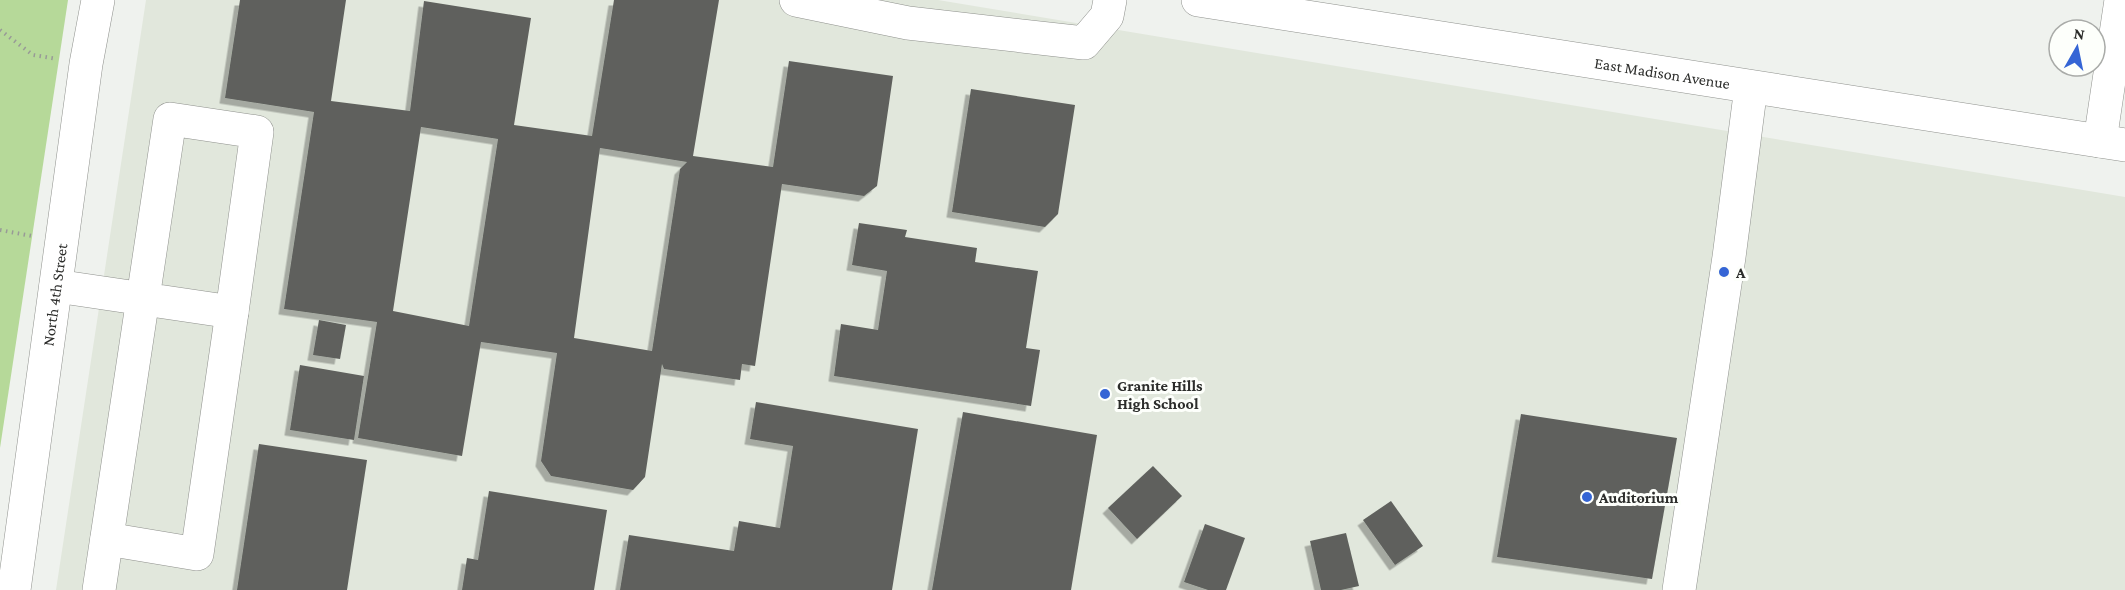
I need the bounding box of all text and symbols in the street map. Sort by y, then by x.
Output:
north arrow [2047,18,2107,78]
text: N [2073,24,2086,43]
street label: East Madison Avenue [1593,54,1731,92]
street label: North 4th Street [39,242,70,347]
place label: A [1735,264,1746,281]
marker: A [1717,265,1731,279]
place label: Granite Hills High School [1117,377,1203,412]
marker: Granite Hills High School [1098,387,1112,401]
place label: Auditorium [1598,489,1679,506]
marker: Auditorium [1580,490,1594,504]

